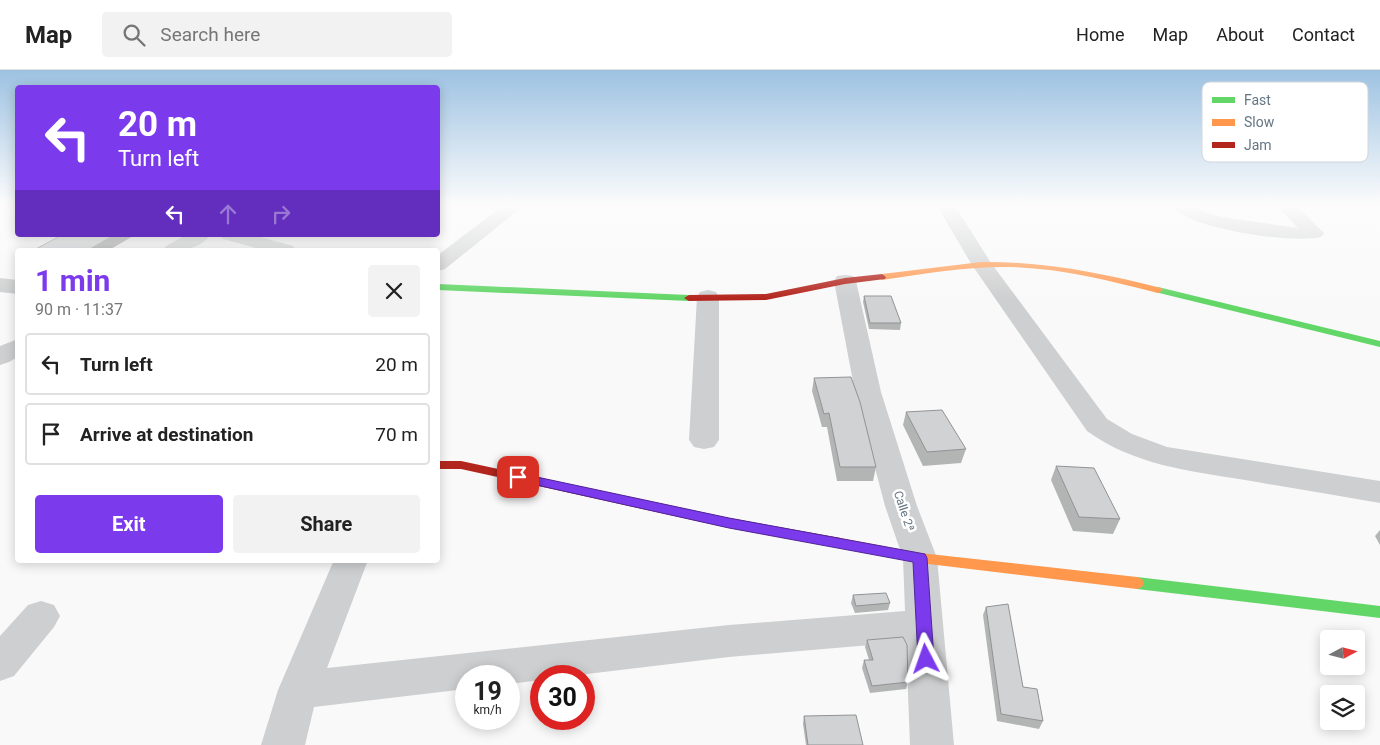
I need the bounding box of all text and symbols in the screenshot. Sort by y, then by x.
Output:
search box [102,12,452,57]
text: Map [25,21,72,49]
icon: search [120,21,148,49]
text: Search here [160,23,260,46]
text: Home [1076,24,1125,45]
text: Map [1153,24,1188,45]
text: About [1216,24,1264,45]
text: Contact [1292,24,1355,45]
legend [1202,82,1368,162]
text: Fast [1244,92,1271,108]
text: 20 m [118,104,197,145]
icon: left [35,105,100,170]
text: Slow [1244,114,1275,130]
text: Jam [1244,137,1272,153]
text: Turn left [118,146,199,171]
icon: left [161,200,189,228]
icon: ahead [214,200,242,228]
icon: right [267,200,295,228]
text: 1 min [35,263,110,298]
button: close [368,265,420,317]
text: 90 m · 11:37 [35,300,123,319]
icon: left [37,350,65,378]
text: Turn left [80,353,153,376]
text: 20 m [375,353,418,376]
icon: arrive [37,420,65,448]
text: Arrive at destination [80,423,253,446]
text: 70 m [375,423,418,446]
pin [497,456,539,498]
icon: arrive [504,463,532,491]
street label: Calle 2ª [891,489,917,533]
button: Exit [35,495,223,553]
button: Share [233,495,420,553]
north arrow [1320,630,1365,675]
map controls [1320,630,1365,730]
position arrow [899,632,951,684]
speed limit sign: 30 [530,665,595,730]
text: 19 [473,677,502,706]
button: layers [1320,685,1365,730]
text: km/h [473,703,502,717]

